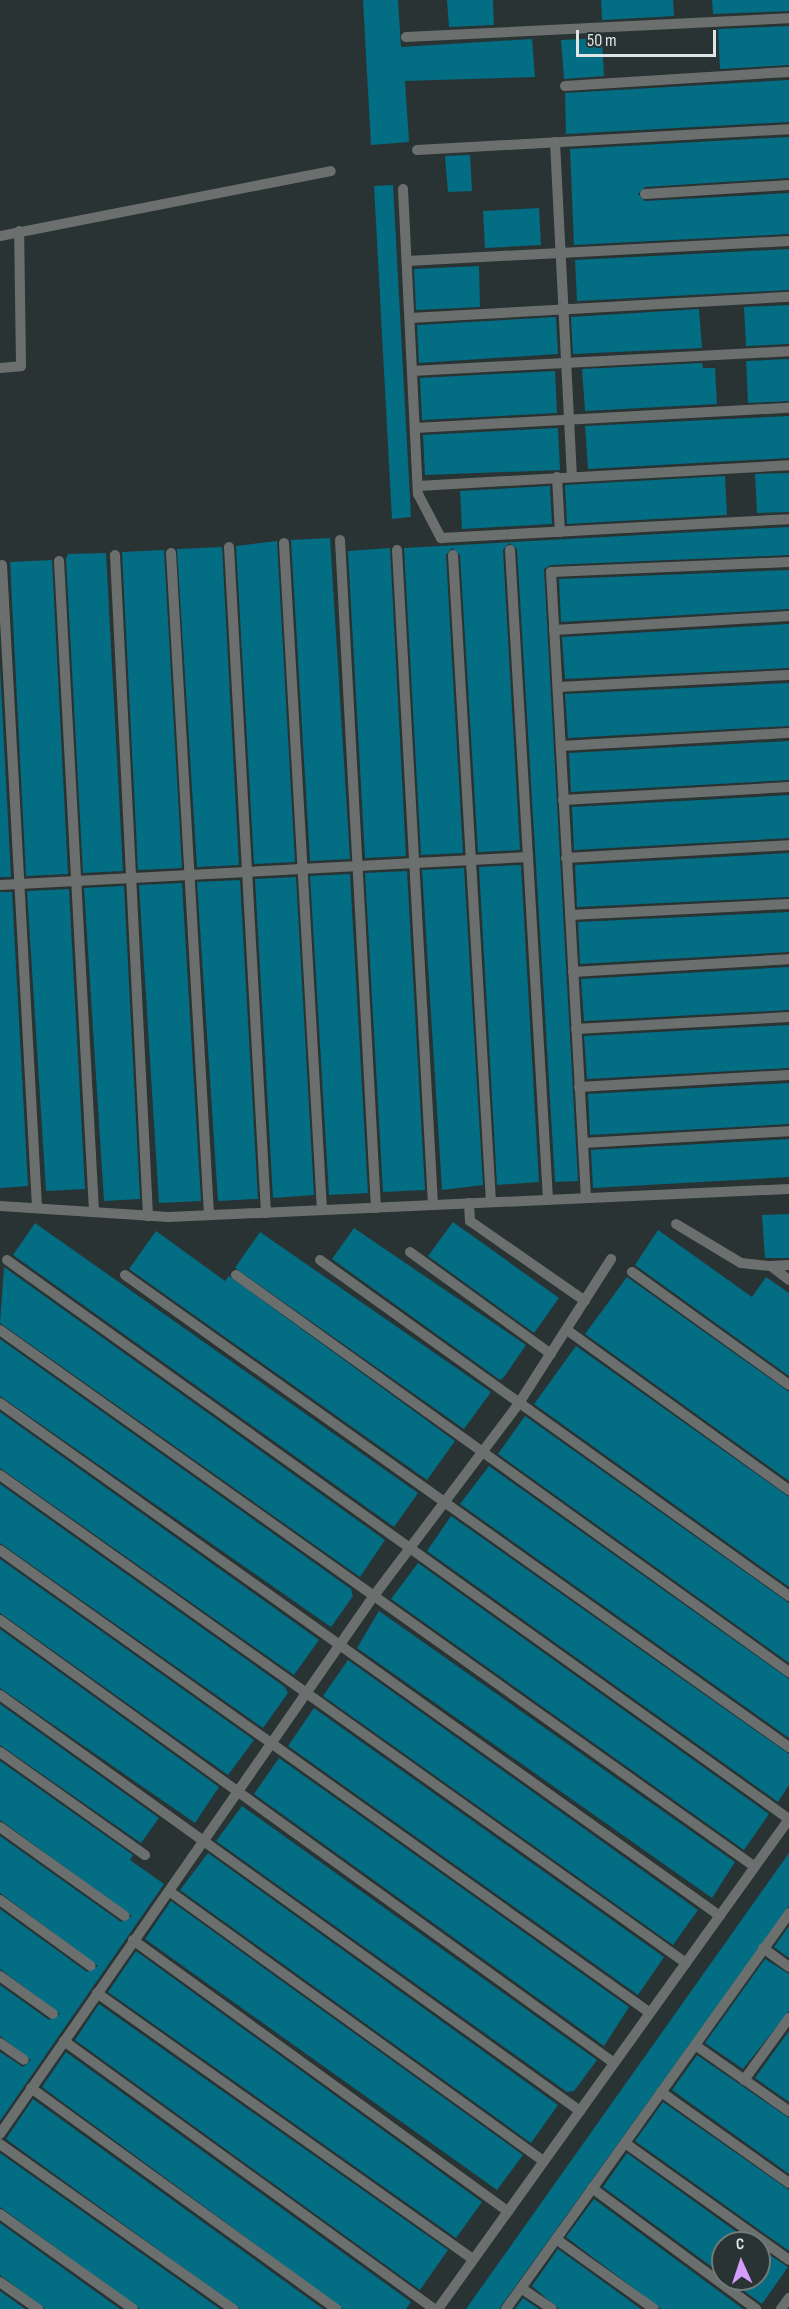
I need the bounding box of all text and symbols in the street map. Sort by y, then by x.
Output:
scale bar [579,18,718,56]
text: 50 m [587,30,617,51]
north arrow [711,2231,771,2291]
text: С [736,2235,745,2254]

